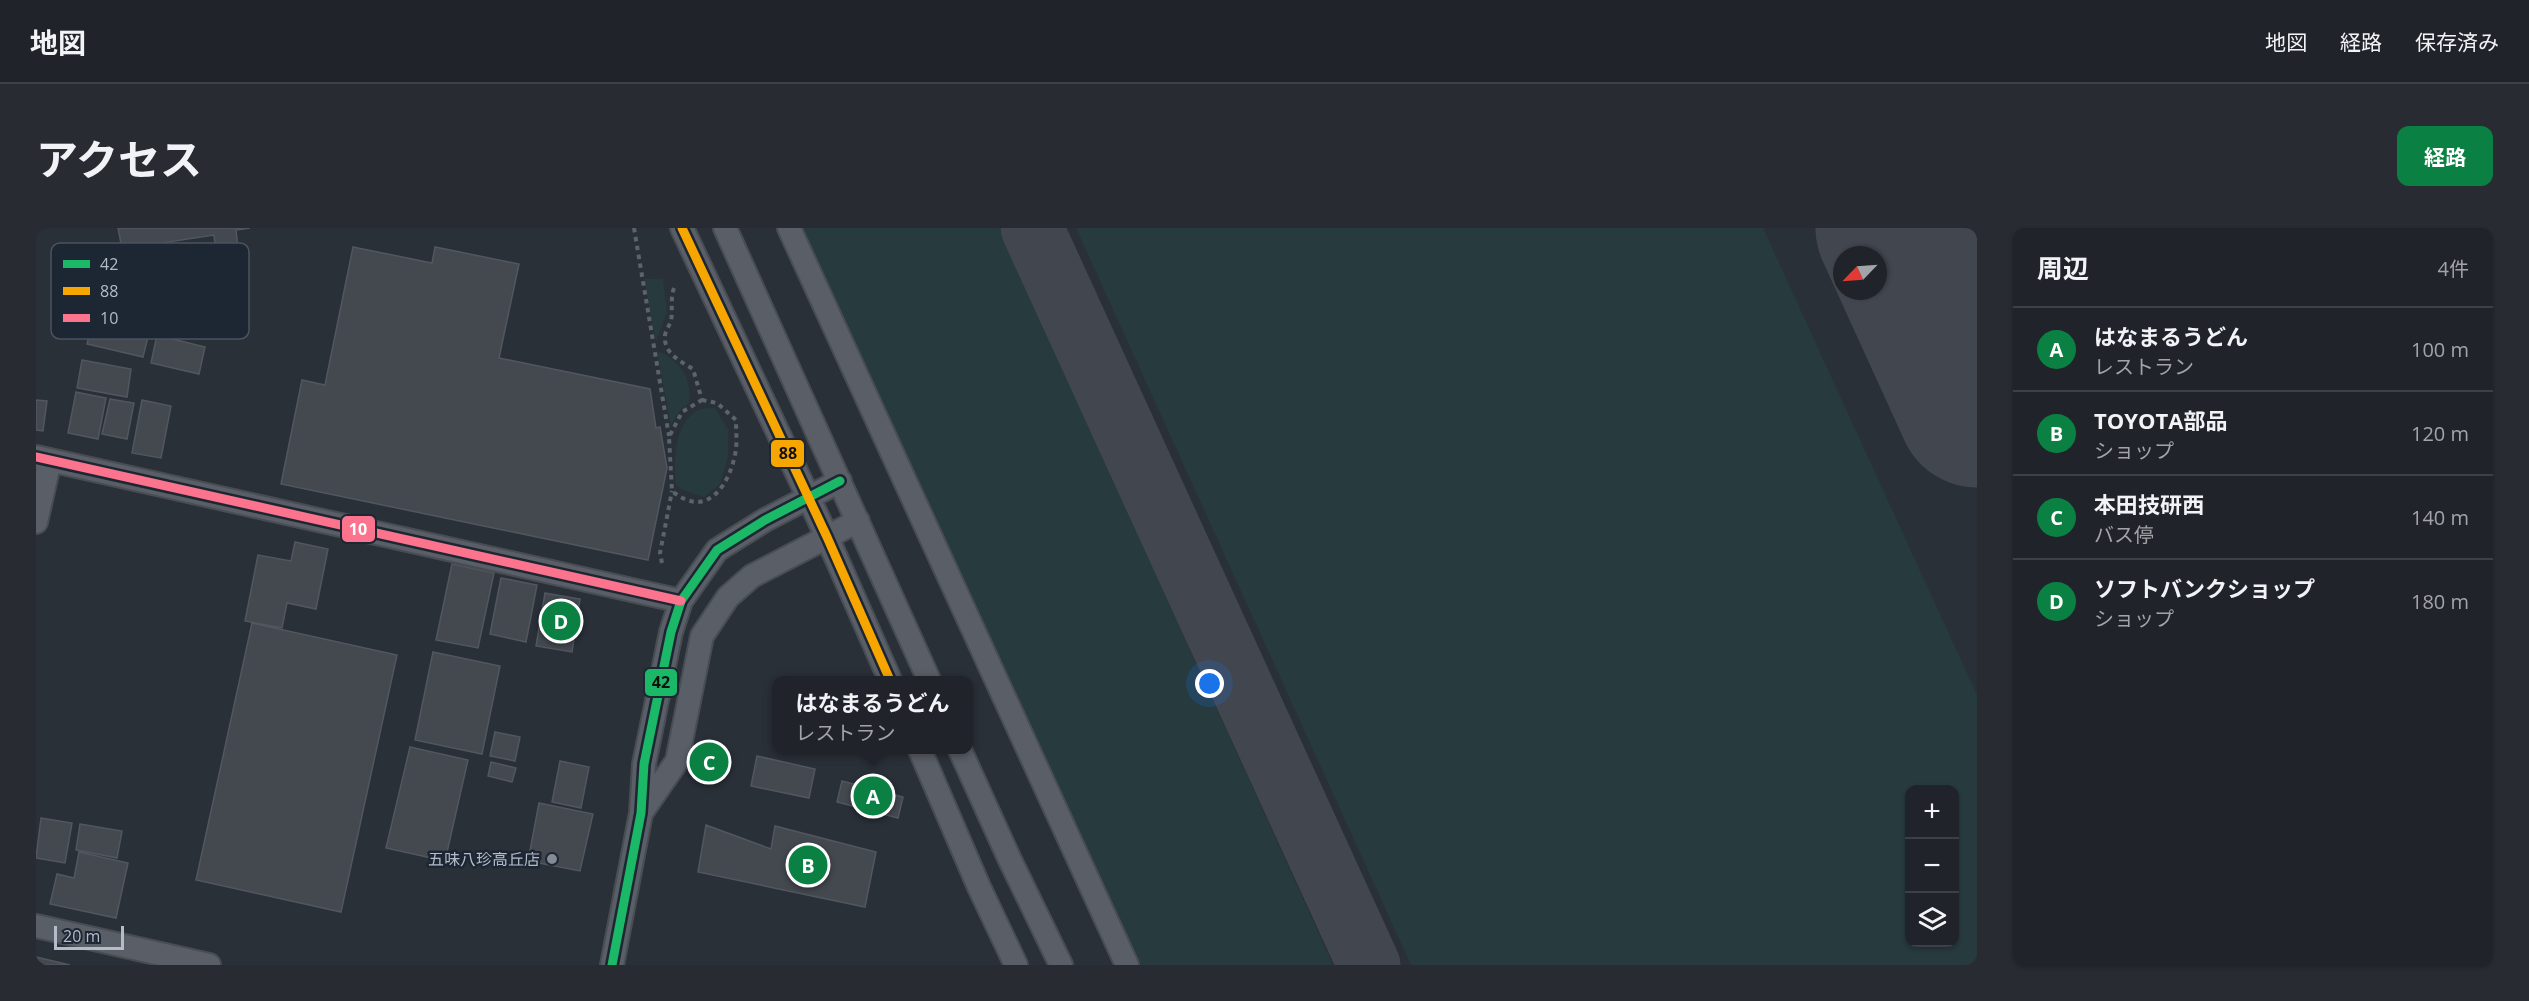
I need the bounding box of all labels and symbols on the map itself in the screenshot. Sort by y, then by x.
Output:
legend [51,243,249,339]
north arrow [1833,246,1887,300]
text: 42 [100,253,118,275]
text: 88 [100,280,118,302]
text: 10 [100,307,118,329]
line badge: 88 [770,439,805,468]
text: 88 [779,442,797,464]
line badge: 10 [341,515,376,543]
text: 10 [349,518,367,540]
pin: D [542,598,580,644]
line badge: 42 [644,668,678,697]
your location [1195,669,1224,698]
text: 42 [652,671,670,693]
pin: C [690,740,728,784]
pin: A [854,774,892,818]
pin: B [788,842,828,888]
place label: 五味八珍高丘店 [428,848,540,870]
marker: 五味八珍高丘店 [545,852,559,866]
scale bar [54,923,124,950]

